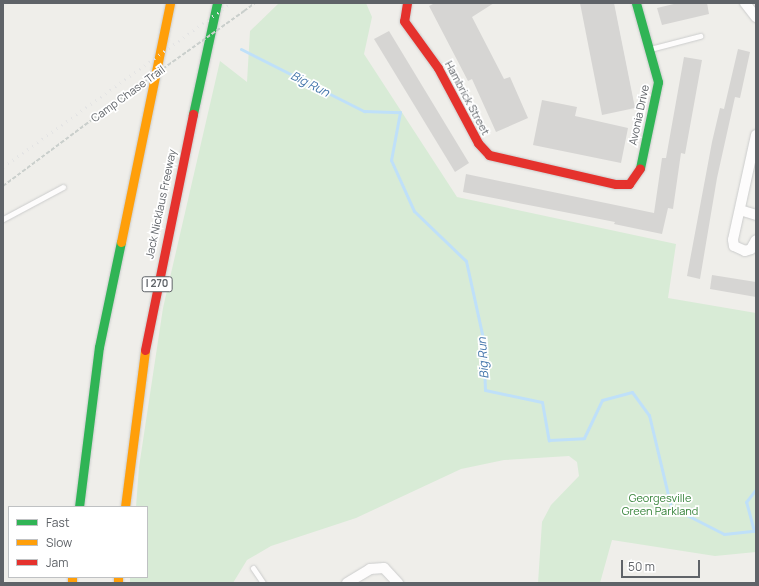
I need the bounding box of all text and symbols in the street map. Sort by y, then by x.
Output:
street label: Hambrick Street [442,59,492,137]
street label: Camp Chase Trail [89,63,167,125]
water label: Big Run [288,68,332,100]
street label: Avonia Drive [626,84,652,146]
street label: Jack Nicklaus Freeway [143,148,179,260]
road number: I 270 [141,276,173,292]
water label: Big Run [474,337,492,379]
park label: Georgesville Green Parkland [622,492,698,518]
legend [8,506,148,578]
text: Fast [46,514,70,531]
text: Slow [46,534,72,551]
scale bar [623,552,702,578]
text: Jam [46,554,68,571]
text: 50 m [628,558,655,575]

